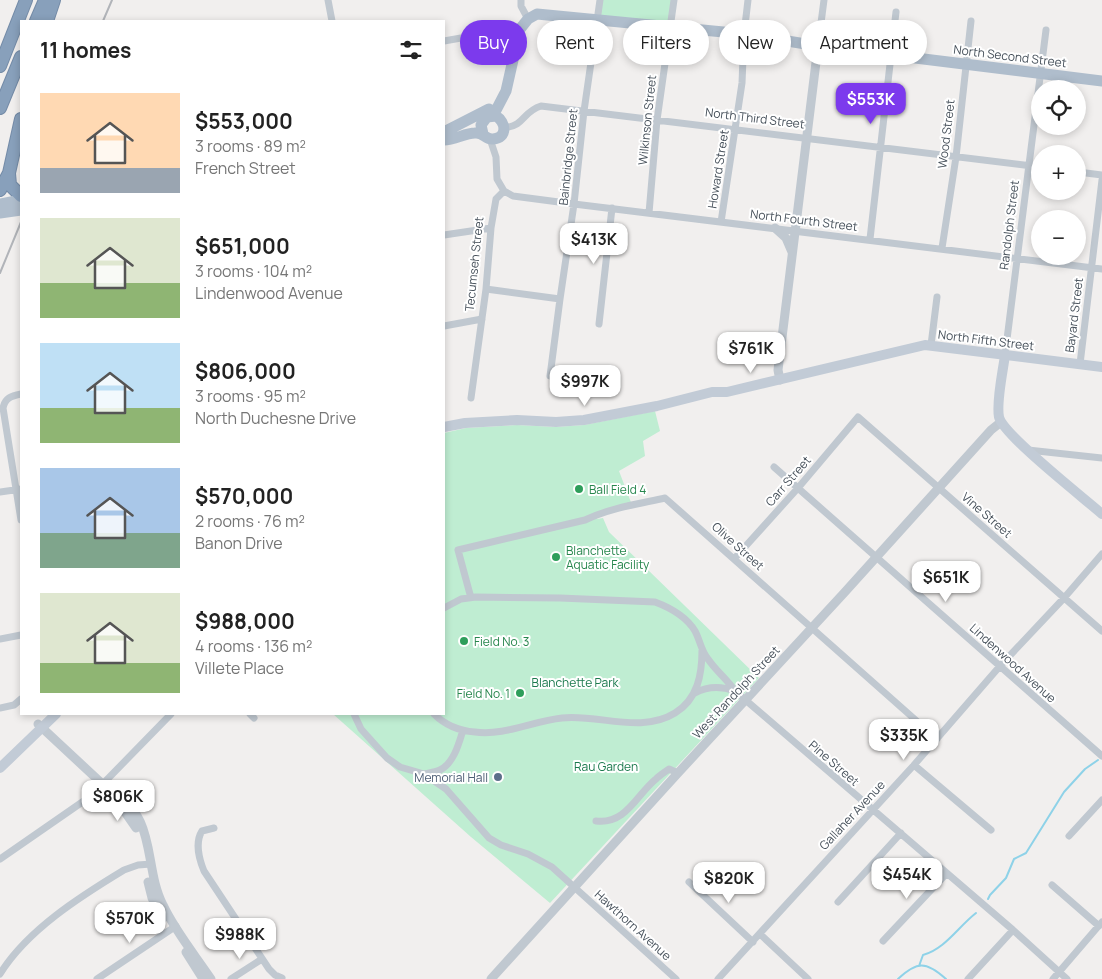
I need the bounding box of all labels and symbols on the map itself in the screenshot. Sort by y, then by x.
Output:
street label: North Second Street [952,41,1068,71]
street label: Wilkinson Street [634,74,660,166]
pin: $553K [836,82,906,125]
street label: Wood Street [933,98,959,170]
street label: North Third Street [704,103,806,133]
street label: Bainbridge Street [554,108,582,206]
street label: Howard Street [703,128,733,210]
street label: Randolph Street [995,179,1023,271]
street label: North Fourth Street [749,205,859,235]
street label: Tecumseh Street [461,216,487,312]
pin: $413K [559,222,629,265]
street label: Bayard Street [1061,276,1087,353]
street label: North Fifth Street [937,326,1035,354]
pin: $761K [716,332,786,374]
pin: $997K [550,364,620,407]
street label: Carr Street [761,452,815,510]
place label: Ball Field 4 [589,481,646,498]
marker: Ball Field 4 [573,483,585,495]
street label: Vine Street [958,488,1016,542]
street label: Olive Street [708,518,768,574]
place label: Blanchette Aquatic Facility [566,542,650,573]
marker: Blanchette Aquatic Facility [550,551,562,563]
pin: $651K [911,560,981,603]
street label: Lindenwood Avenue [966,620,1060,706]
place label: Field No. 3 [474,633,529,650]
marker: Field No. 3 [458,635,470,647]
street label: West Randolph Street [688,642,784,742]
park label: Blanchette Park [532,674,620,691]
place label: Field No. 1 [457,685,510,702]
marker: Field No. 1 [514,687,526,699]
pin: $335K [869,718,939,761]
street label: Pine Street [805,736,863,790]
park label: Rau Garden [574,758,638,775]
place label: Memorial Hall [414,769,488,786]
marker: Memorial Hall [492,771,504,783]
street label: Gallaher Avenue [815,777,889,853]
pin: $806K [83,780,153,822]
pin: $454K [872,858,942,900]
pin: $820K [694,862,764,904]
street label: Hawthorn Avenue [591,886,675,964]
pin: $570K [95,902,165,944]
pin: $988K [205,918,275,960]

